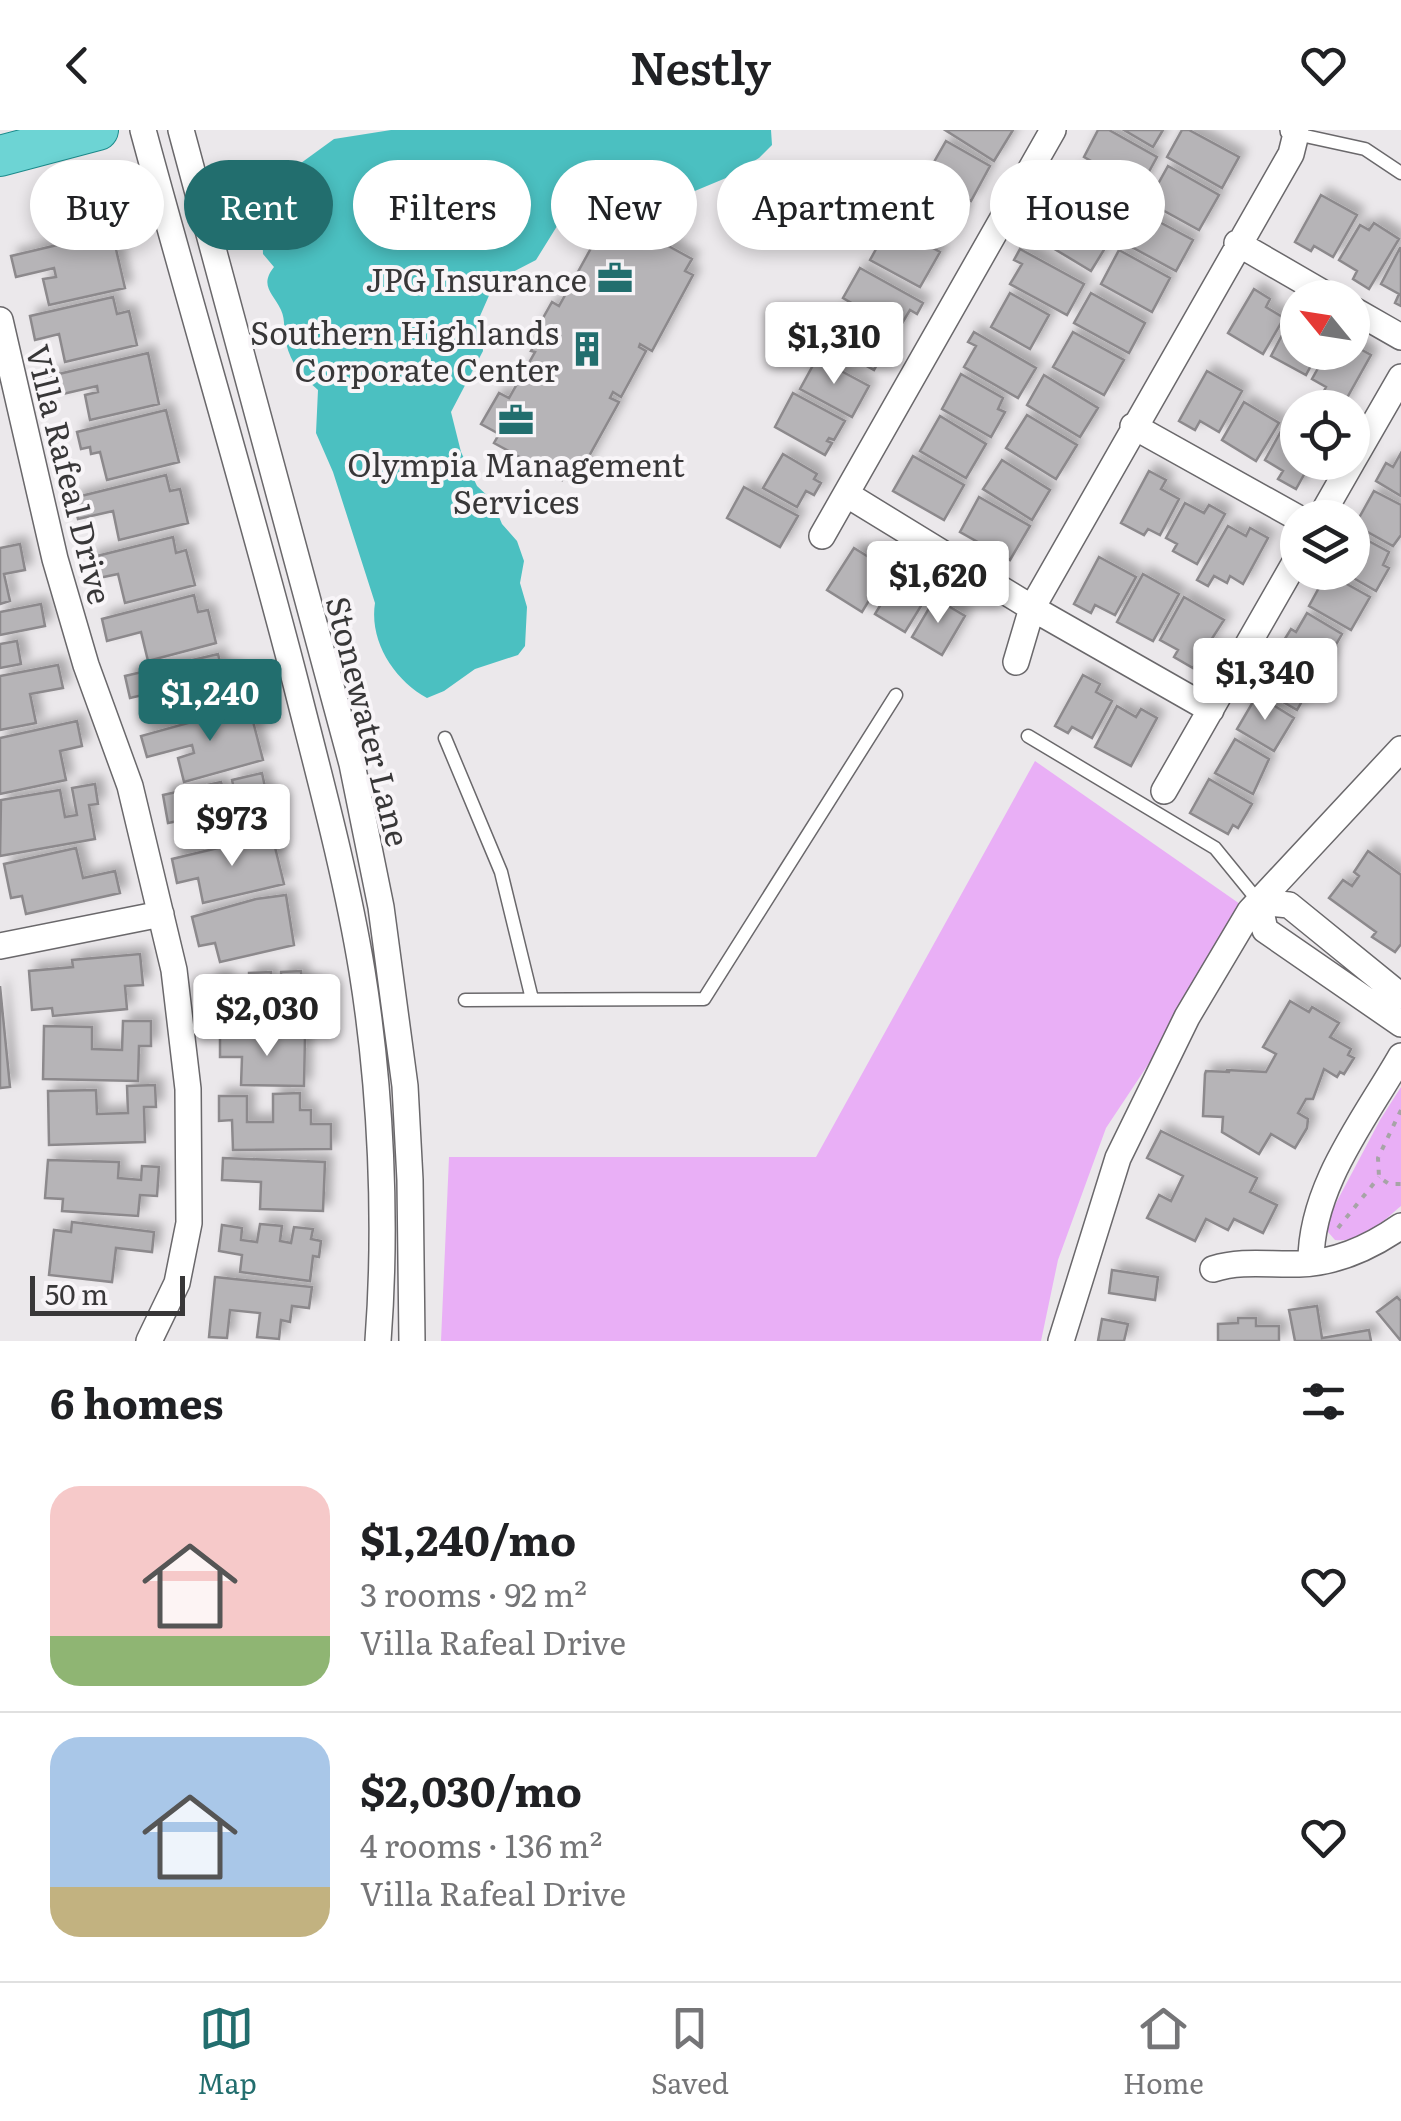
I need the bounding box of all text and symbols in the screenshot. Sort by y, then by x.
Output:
text: Nestly [630,32,771,99]
icon: back [50,38,105,93]
icon: heart [1296,38,1351,93]
chip: Buy [30,160,164,250]
chip: Rent [184,160,333,250]
chip: Filters [353,160,531,250]
chip: New [551,160,697,250]
chip: Apartment [717,160,970,250]
chip: House [990,160,1165,250]
place label: JPG Insurance [365,254,587,302]
office icon: JPG Insurance [596,259,634,297]
north arrow [1280,280,1370,370]
map controls [1280,280,1370,590]
pin: $1,310 [753,302,915,387]
place label: Southern Highlands Corporate Center [250,307,559,392]
text: $1,310 [787,310,881,358]
building icon: Southern Highlands Corporate Center [568,330,606,368]
street label: Villa Rafeal Drive [16,339,126,609]
button: locate [1280,390,1370,480]
office icon: Olympia Management Services [497,401,535,439]
place label: Olympia Management Services [347,439,685,524]
button: layers [1280,500,1370,590]
pin: $1,620 [857,541,1019,626]
text: $1,620 [889,549,987,597]
street label: Stonewater Lane [316,591,424,851]
pin: $1,340 [1184,638,1346,723]
text: $1,340 [1215,646,1315,694]
pin: $1,240 [129,659,291,744]
text: $1,240 [161,667,259,715]
pin: $973 [173,784,291,869]
text: $973 [196,792,268,840]
pin: $2,030 [186,974,348,1059]
text: $2,030 [215,982,319,1030]
scale bar [30,1271,185,1316]
text: 50 m [45,1272,108,1314]
text: 6 homes [50,1370,224,1432]
icon: filters [1296,1374,1351,1429]
text: $1,240/mo [360,1507,576,1569]
icon: home [130,1526,250,1646]
icon: heart [1296,1559,1351,1614]
text: 3 rooms · 92 m² [360,1569,587,1617]
text: Villa Rafeal Drive [360,1617,626,1665]
text: $2,030/mo [360,1758,582,1820]
icon: home [130,1777,250,1897]
icon: heart [1296,1810,1351,1865]
text: 4 rooms · 136 m² [360,1820,602,1868]
text: Villa Rafeal Drive [360,1868,626,1916]
tab: Map [197,2001,257,2103]
tab: Saved [651,2001,729,2103]
tab: Home [1123,2001,1204,2103]

